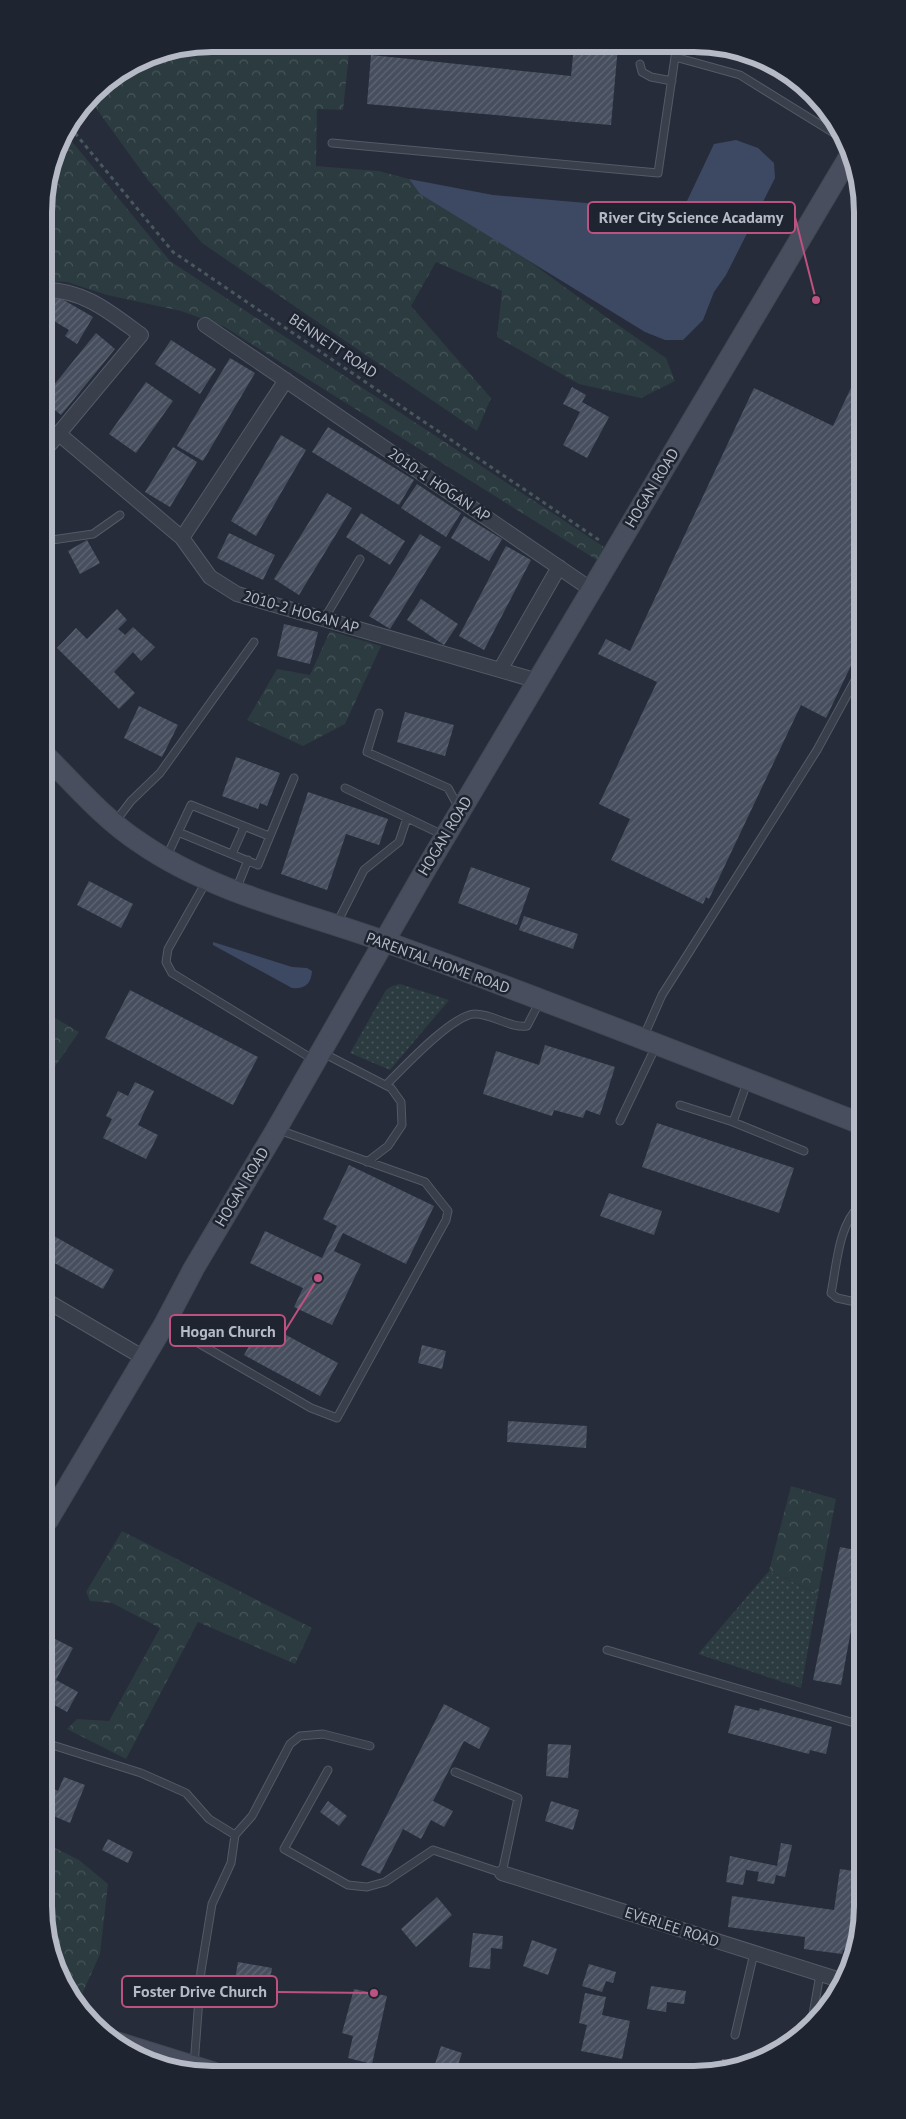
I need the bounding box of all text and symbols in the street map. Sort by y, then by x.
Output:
callout: River City Science Acadamy [588,202,795,233]
text: River City Science Acadamy [599,207,784,227]
street label: BENNETT ROAD [286,309,381,382]
street label: 2010-1 HOGAN AP [384,443,494,526]
street label: HOGAN ROAD [620,445,683,531]
street label: 2010-2 HOGAN AP [241,586,361,637]
street label: HOGAN ROAD [413,793,476,879]
street label: PARENTAL HOME ROAD [364,928,513,997]
street label: HOGAN ROAD [210,1144,273,1230]
callout: Hogan Church [170,1315,285,1346]
text: Hogan Church [180,1321,276,1341]
street label: EVERLEE ROAD [623,1902,722,1951]
callout: Foster Drive Church [122,1976,277,2007]
text: Foster Drive Church [133,1981,267,2001]

